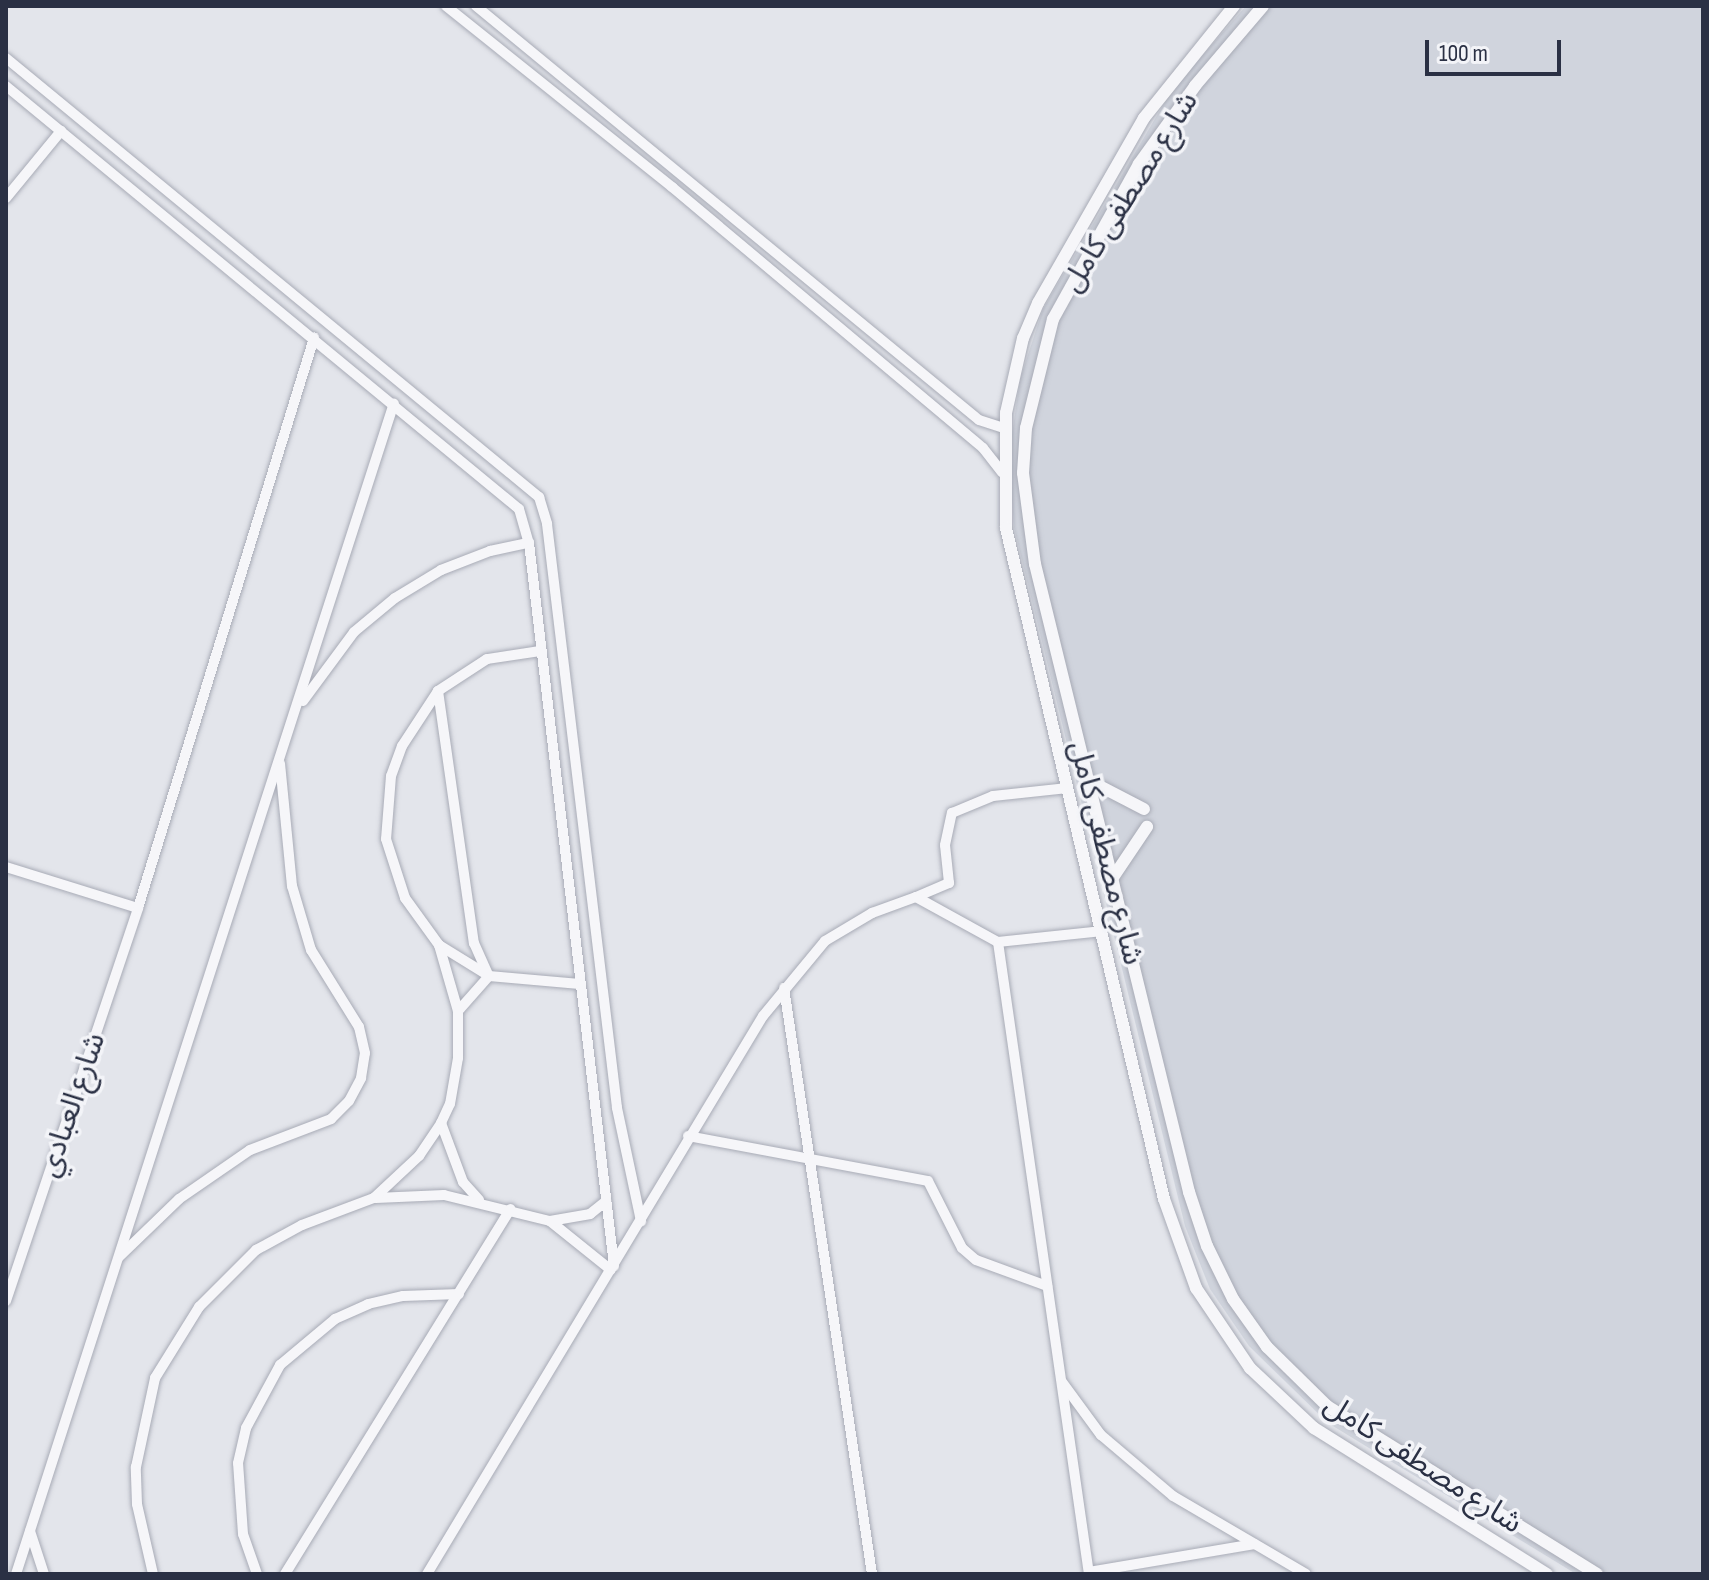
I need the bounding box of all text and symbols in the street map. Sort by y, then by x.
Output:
scale bar [1429,24,1565,74]
text: 100 m [1439,39,1488,68]
street label: شارع مصطفى كامل [1054,85,1206,299]
street label: شارع مصطفى كامل [1061,737,1151,969]
street label: شارع العبادي [31,1028,113,1182]
street label: شارع مصطفى كامل [1317,1386,1529,1542]

